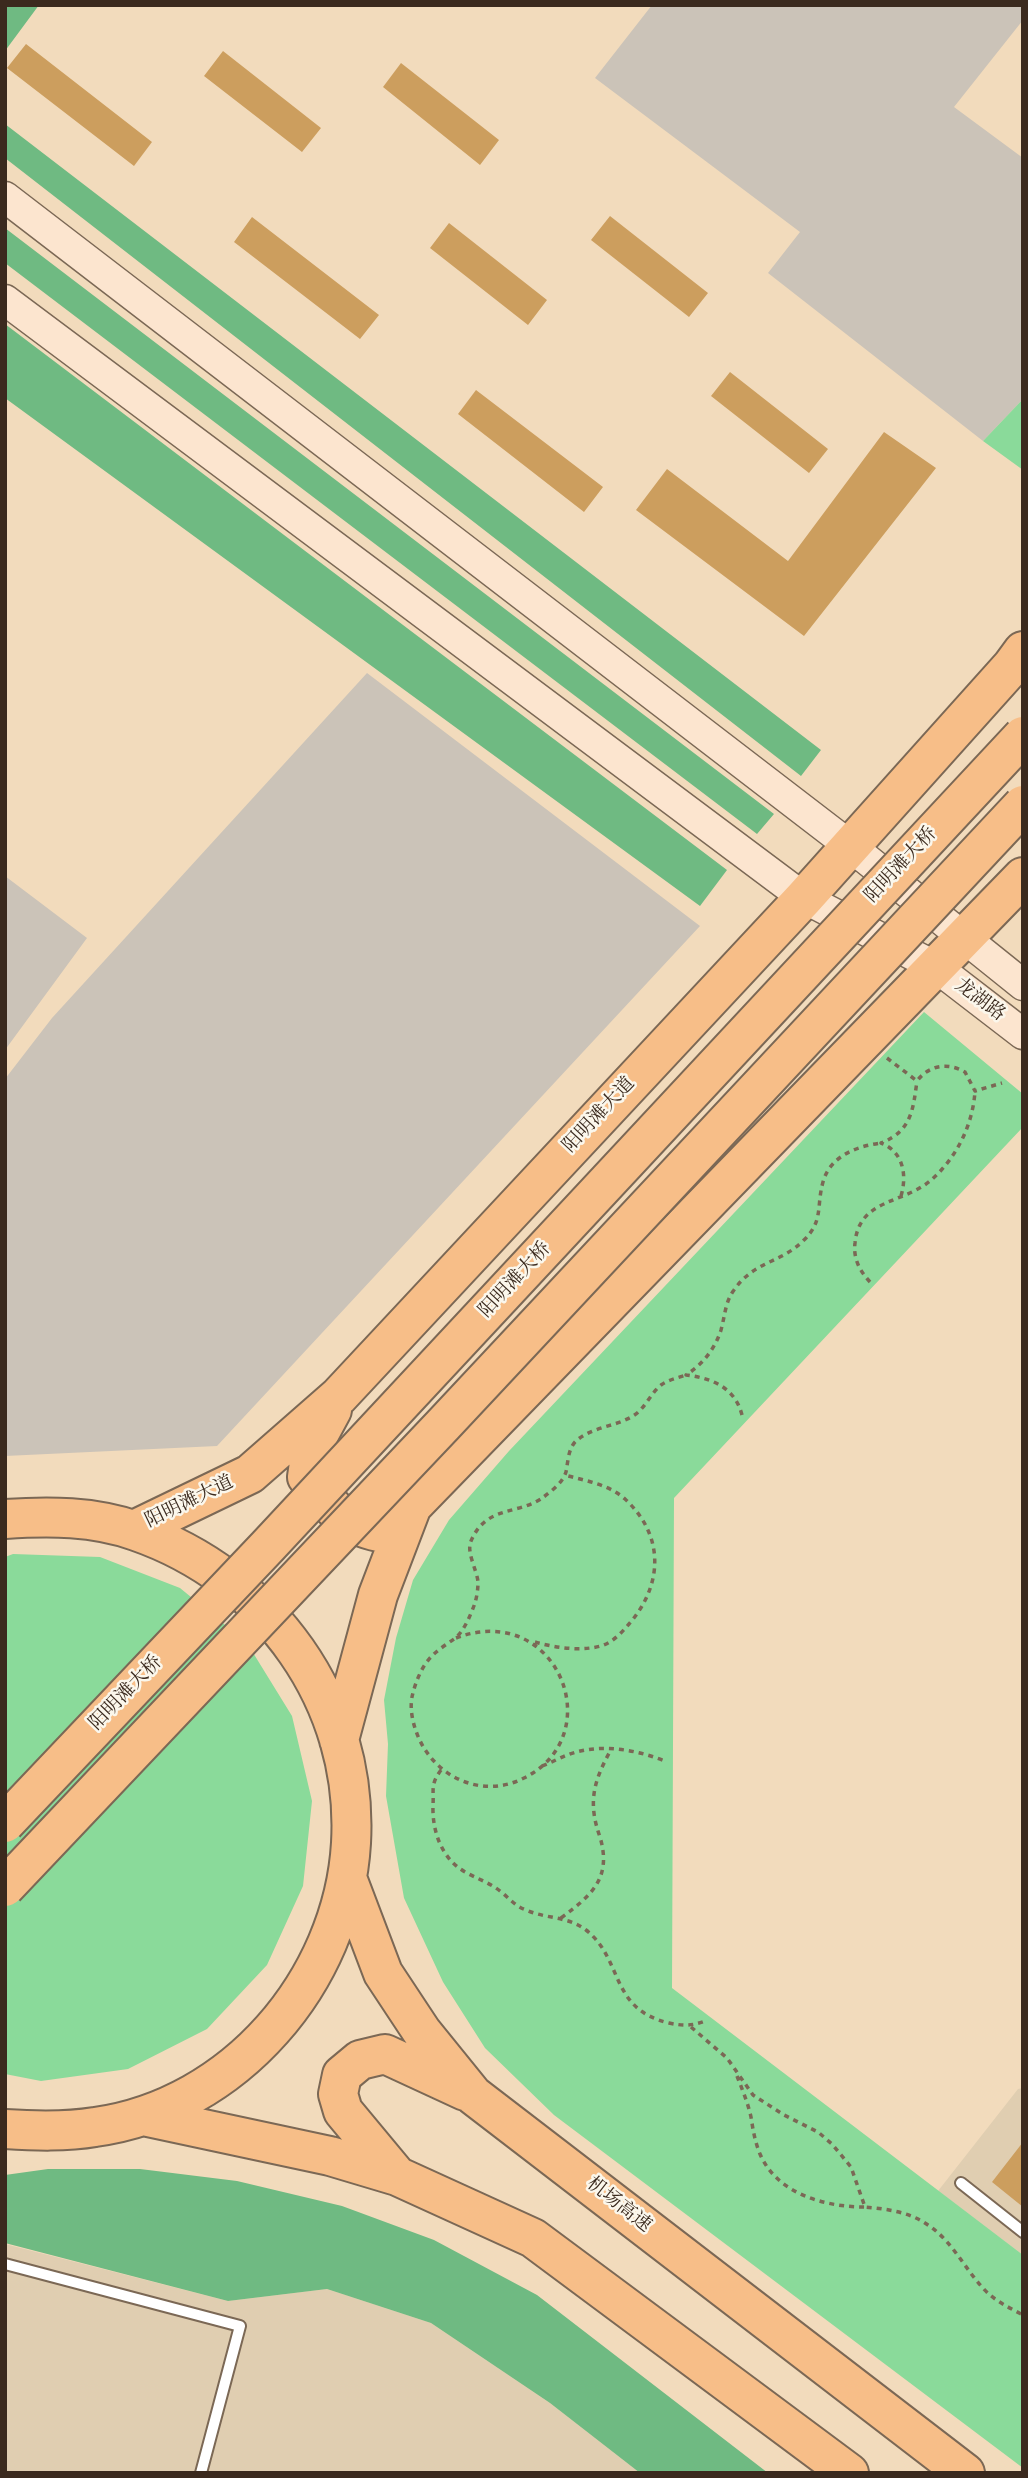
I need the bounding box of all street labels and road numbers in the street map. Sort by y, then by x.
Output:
street label: 阳明滩大桥 [861,823,943,909]
street label: 龙湖路 [949,975,1009,1027]
street label: 阳明滩大道 [559,1073,641,1159]
street label: 阳明滩大桥 [475,1238,557,1324]
street label: 阳明滩大道 [142,1472,238,1534]
street label: 阳明滩大桥 [86,1652,168,1736]
street label: 机场高速 [581,2174,655,2238]

